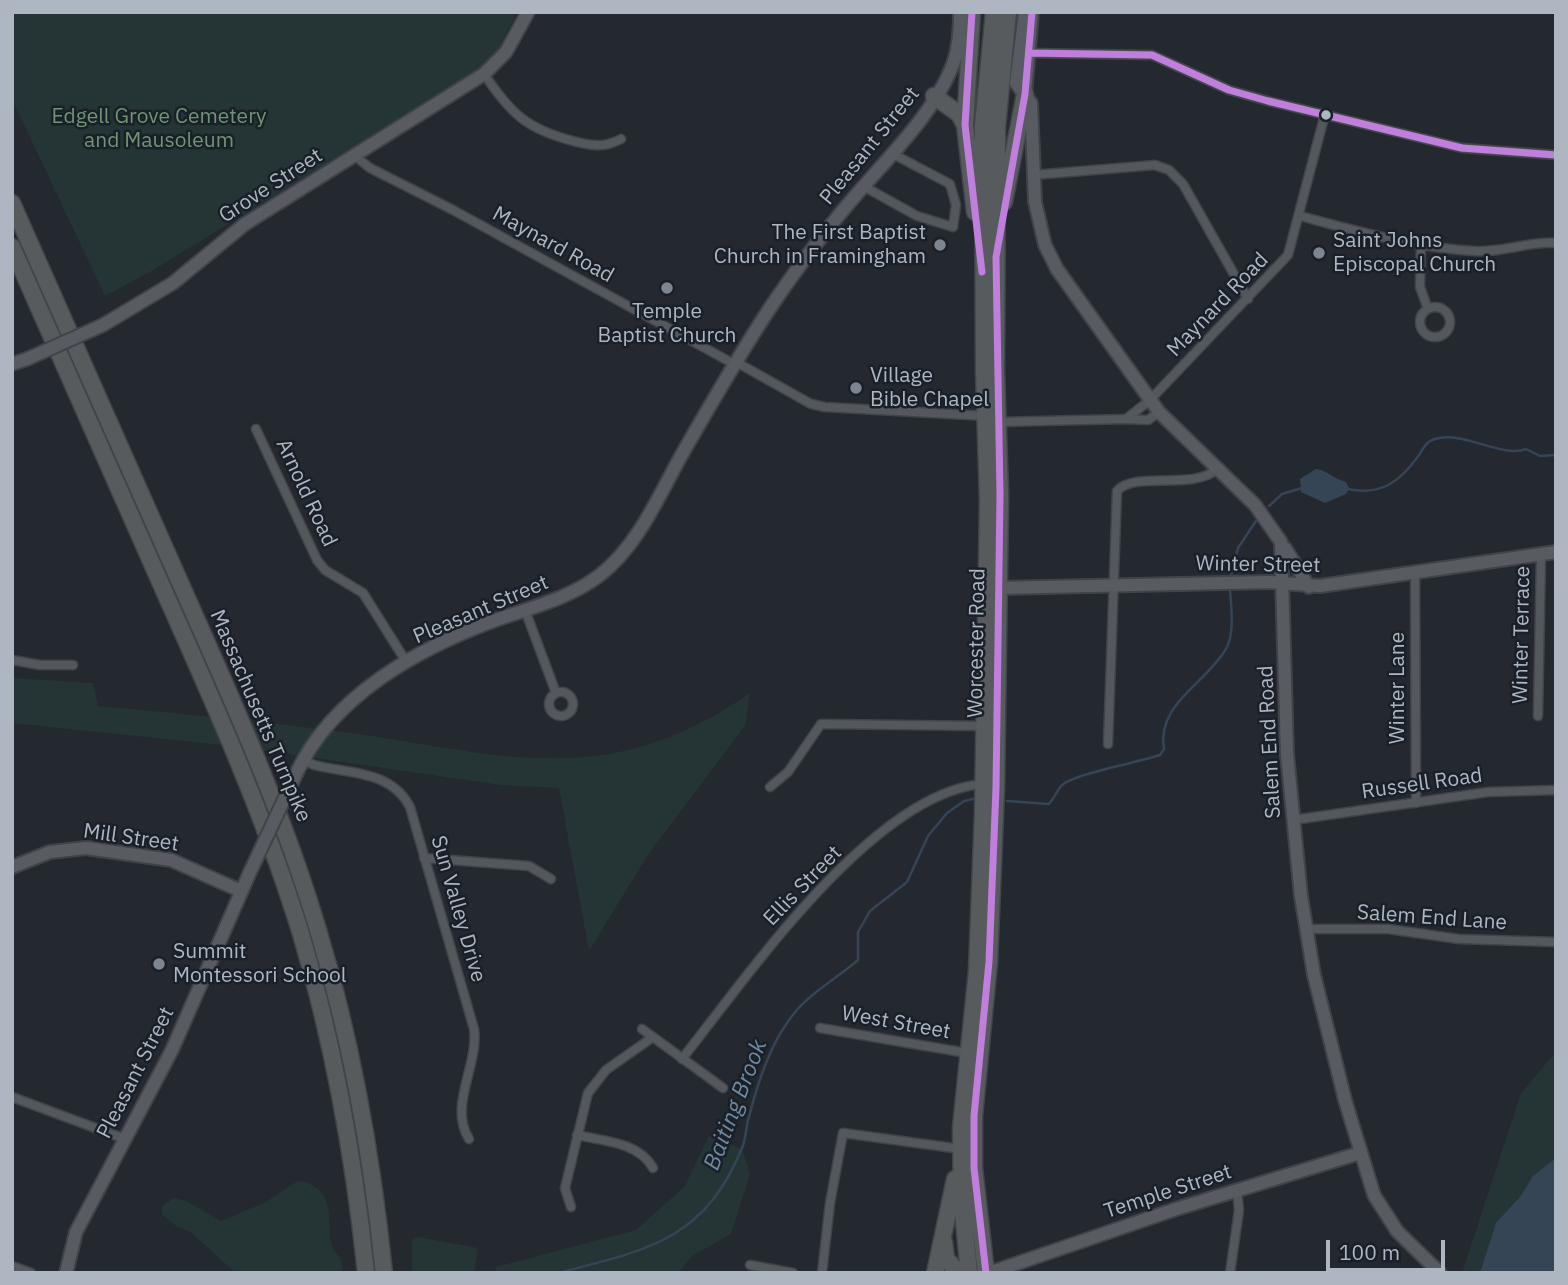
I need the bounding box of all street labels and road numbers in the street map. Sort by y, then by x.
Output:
street label: Pleasant Street [815,82,925,210]
street label: Grove Street [215,143,327,229]
street label: Maynard Road [488,201,618,289]
street label: Maynard Road [1162,248,1274,362]
street label: Arnold Road [270,435,342,551]
street label: Winter Street [1195,551,1321,579]
street label: Winter Terrace [1508,566,1536,704]
street label: Worcester Road [963,568,991,718]
street label: Pleasant Street [410,570,552,650]
street label: Massachusetts Turnpike [204,606,316,826]
street label: Winter Lane [1385,632,1411,744]
street label: Salem End Road [1253,665,1287,819]
street label: Russell Road [1360,763,1484,805]
street label: Mill Street [82,819,180,857]
street label: Sun Valley Drive [425,833,491,985]
street label: Ellis Street [759,841,847,931]
street label: Salem End Lane [1356,900,1508,936]
street label: West Street [840,1001,952,1045]
street label: Pleasant Street [92,1003,180,1143]
street label: Temple Street [1101,1160,1235,1224]

